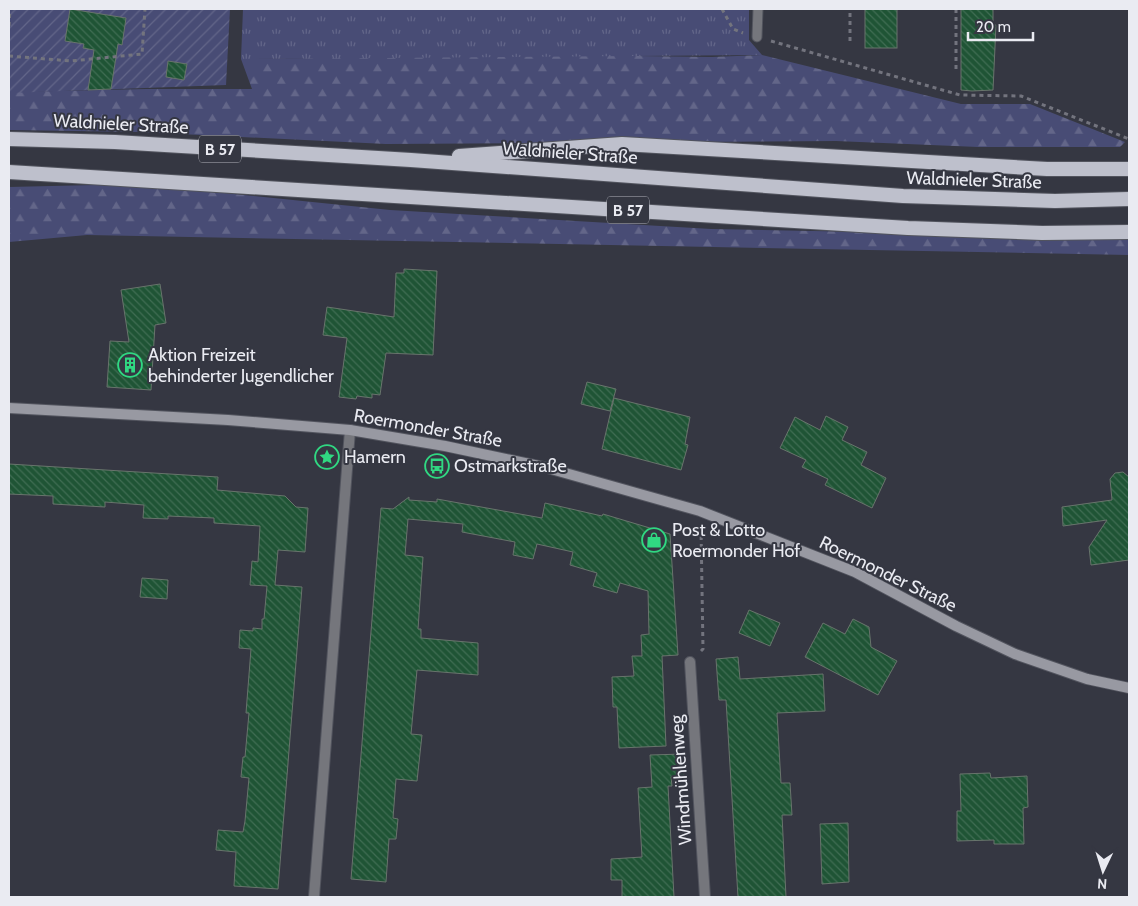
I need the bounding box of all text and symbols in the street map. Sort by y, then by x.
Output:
scale bar [968,10,1033,42]
text: 20 m [976,18,1011,36]
street label: Waldnieler Straße [53,109,189,139]
road number: B 57 [199,136,241,162]
street label: Waldnieler Straße [502,137,638,169]
street label: Waldnieler Straße [906,167,1042,193]
road number: B 57 [607,196,649,224]
place label: Aktion Freizeit behinderter Jugendlicher [148,344,334,387]
building icon: Aktion Freizeit behinderter Jugendlicher [117,352,143,378]
street label: Roermonder Straße [352,404,504,452]
place icon: Hamern [314,444,340,470]
place label: Hamern [344,446,406,468]
bus stop icon: Ostmarkstraße [424,453,450,479]
place label: Ostmarkstraße [454,455,567,477]
place label: Post & Lotto Roermonder Hof [672,519,800,562]
shop icon: Post & Lotto Roermonder Hof [641,527,667,553]
street label: Roermonder Straße [816,531,960,617]
street label: Windmühlenweg [665,713,697,846]
north arrow [1078,846,1128,896]
text: N [1097,875,1108,893]

